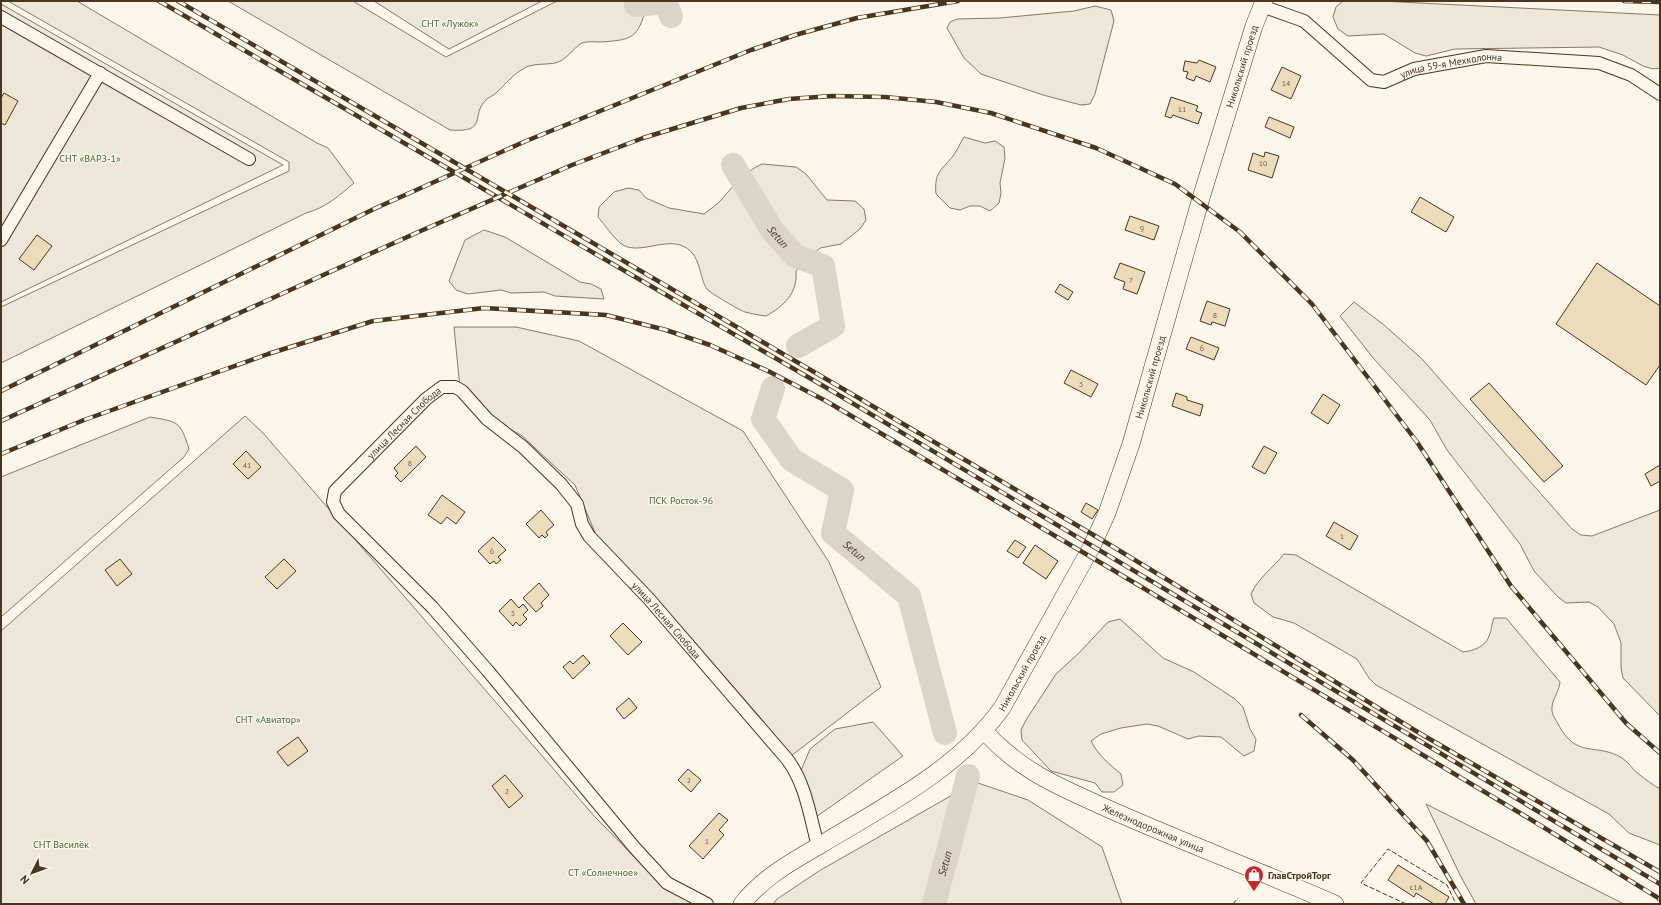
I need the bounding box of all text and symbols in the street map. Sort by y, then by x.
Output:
park label: СНТ «Лужок» [421,17,479,30]
street label: Никольский проезд [1223,23,1261,109]
street label: улица 59-я Мехколонна [1398,50,1503,81]
house number: 14 [1282,78,1291,88]
house number: 11 [1178,104,1186,114]
park label: СНТ «ВАРЗ-1» [59,152,121,165]
house number: 10 [1259,158,1268,168]
water label: Setun [764,223,792,251]
house number: 9 [1140,223,1144,233]
house number: 7 [1129,275,1133,285]
house number: 8 [1213,310,1217,320]
street label: Никольский проезд [1132,334,1168,420]
house number: 6 [1200,343,1204,353]
house number: 3 [1079,379,1083,389]
street label: улица Лесная Слобода [364,384,444,462]
house number: 8 [408,458,412,468]
house number: 41 [243,460,251,470]
park label: ПСК Росток-96 [649,494,713,507]
house number: 1 [1340,531,1344,541]
water label: Setun [840,537,869,565]
house number: 6 [490,546,494,556]
street label: улица Лесная Слобода [629,579,704,661]
house number: 5 [511,608,515,618]
street label: Никольский проезд [995,632,1048,714]
park label: СНТ «Авиатор» [235,713,301,726]
house number: 2 [687,775,691,785]
house number: 2 [505,786,509,796]
street label: Железнодорожная улица [1100,800,1206,855]
house number: 1 [705,836,709,846]
park label: СНТ Василёк [33,838,89,851]
water label: Setun [935,849,955,878]
north arrow [12,853,52,893]
shop icon: ГлавСтройТорг [1243,864,1265,892]
park label: СТ «Солнечное» [568,866,638,879]
place label: ГлавСтройТорг [1268,869,1331,882]
text: N [17,872,32,887]
house number: с1А [1410,882,1423,892]

